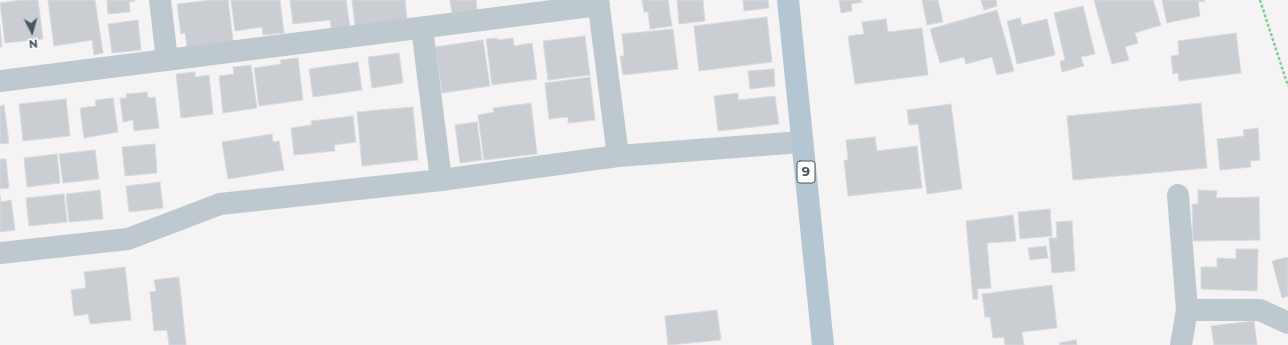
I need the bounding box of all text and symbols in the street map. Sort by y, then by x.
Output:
north arrow [12,12,52,52]
text: N [28,37,38,51]
road number: 9 [797,161,815,183]

